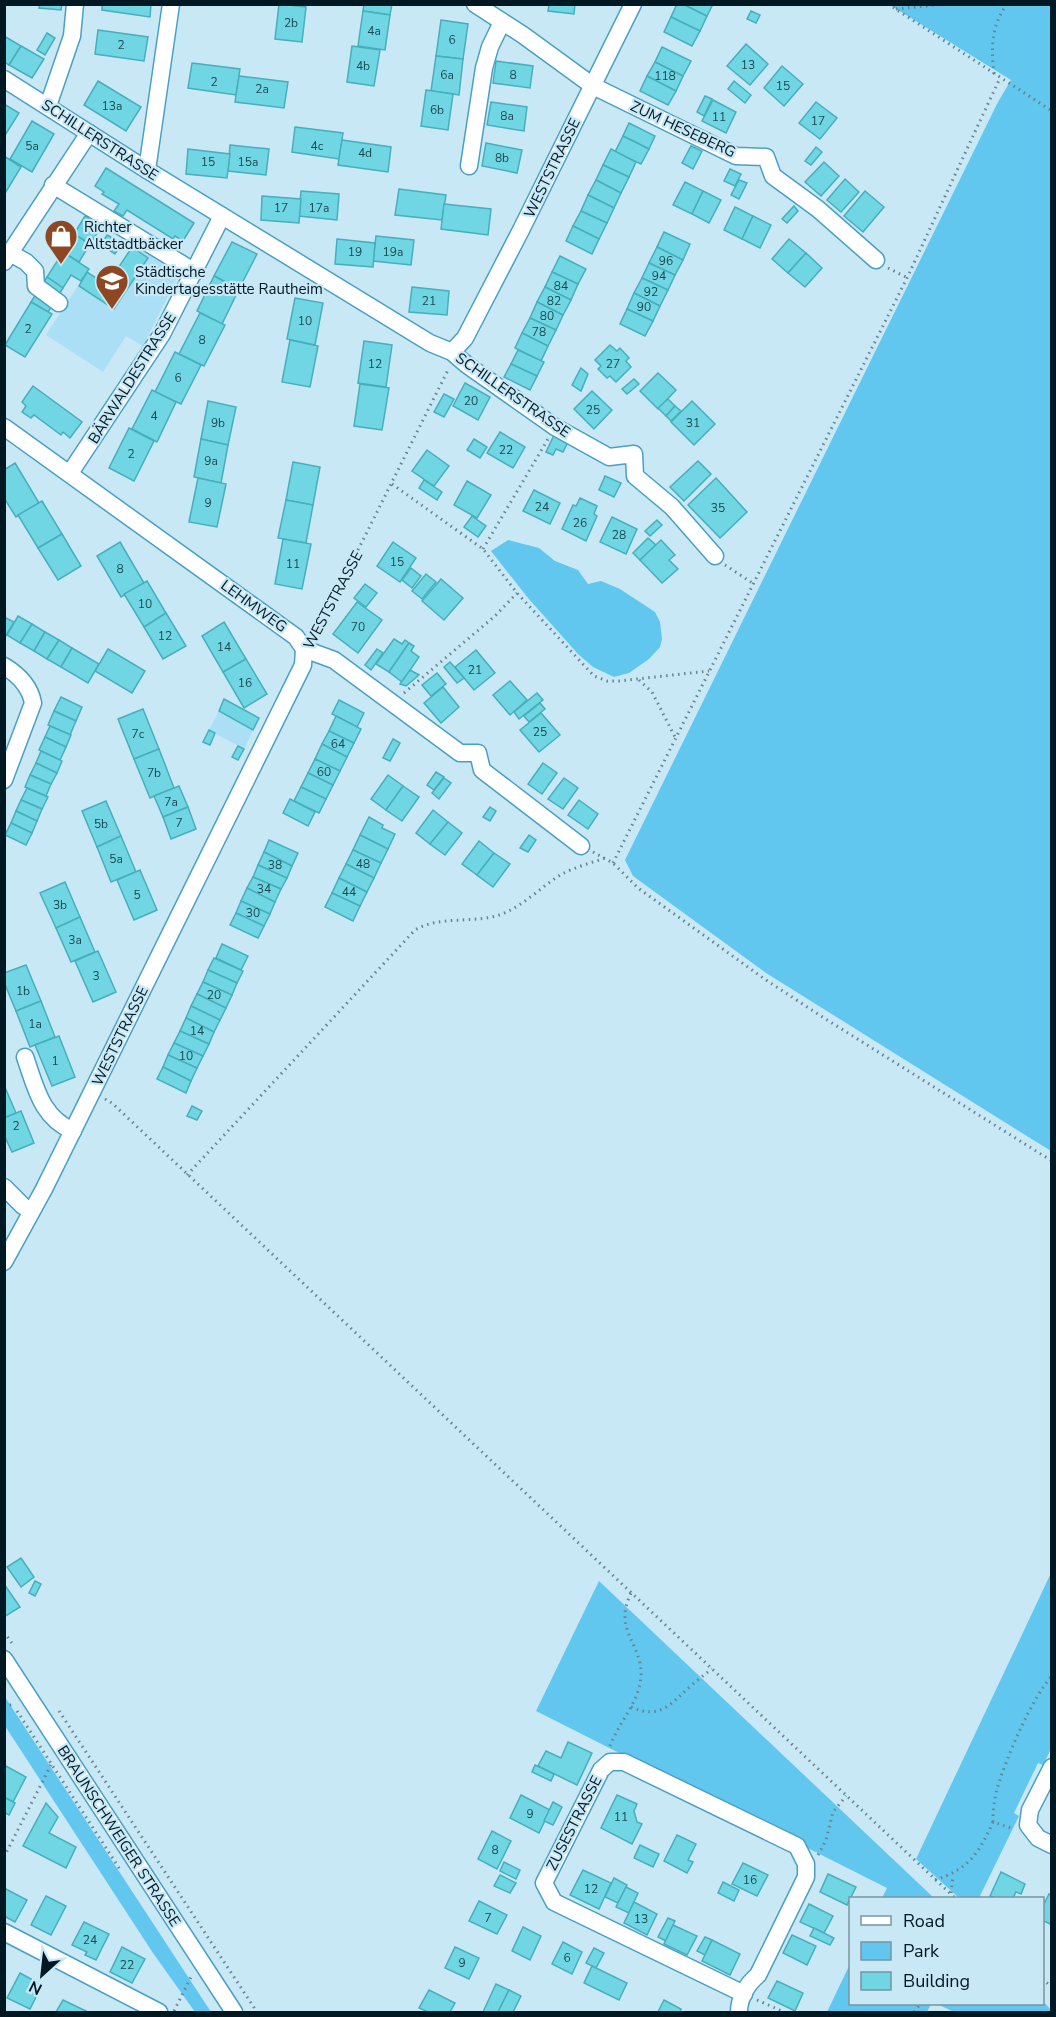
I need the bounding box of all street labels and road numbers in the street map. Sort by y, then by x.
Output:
street label: SCHILLERSTRASSE [38,95,162,185]
street label: ZUM HESEBERG [627,96,739,162]
street label: WESTSTRASSE [519,115,585,221]
street label: BÄRWALDESTRASSE [83,309,181,447]
street label: SCHILLERSTRASSE [452,348,574,442]
street label: WESTSTRASSE [299,547,367,653]
street label: LEHMWEG [217,575,291,637]
street label: WESTSTRASSE [87,983,153,1089]
street label: BRAUNSCHWEIGER STRASSE [53,1742,185,1930]
street label: ZUSESTRASSE [542,1772,606,1874]

